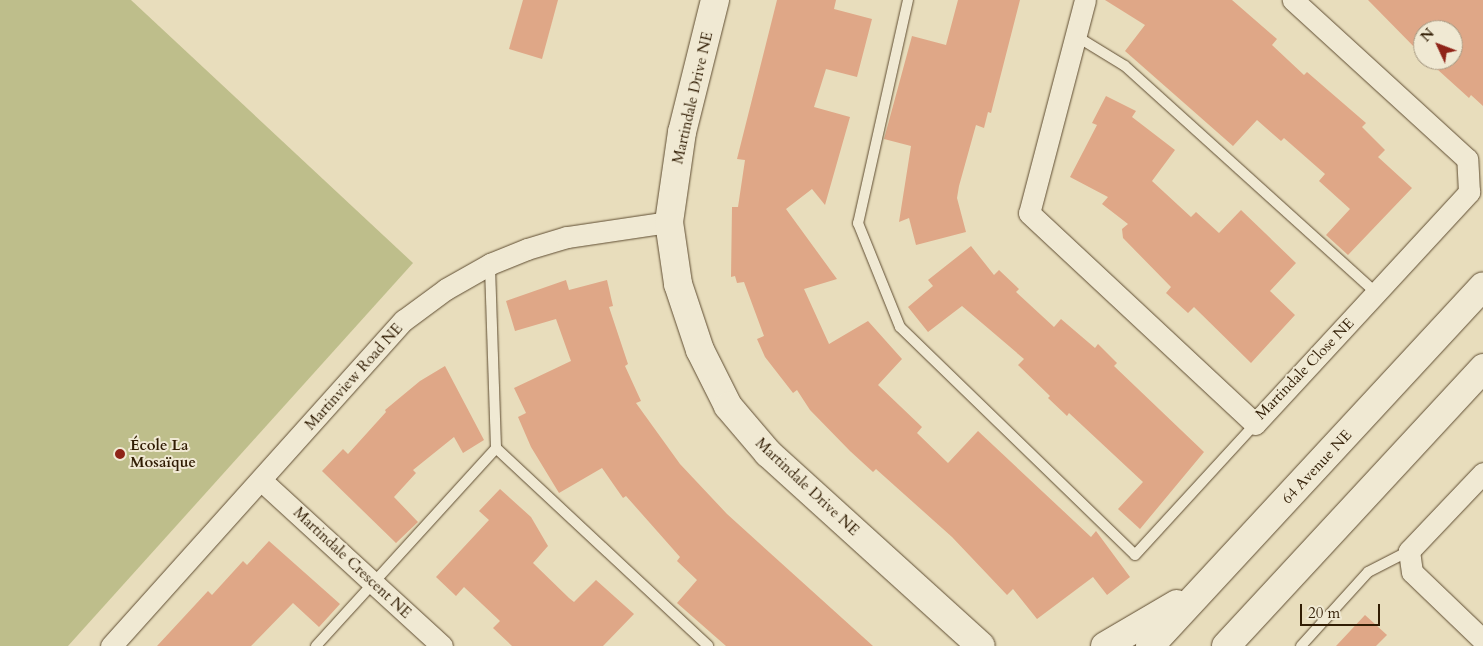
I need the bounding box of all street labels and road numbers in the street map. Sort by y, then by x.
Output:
street label: Martindale Drive NE [669,30,717,166]
street label: Martindale Close NE [1252,315,1358,423]
street label: Martinview Road NE [301,320,407,434]
street label: 64 Avenue NE [1278,426,1356,508]
street label: Martindale Drive NE [751,434,863,540]
street label: Martindale Crescent NE [289,504,415,622]

